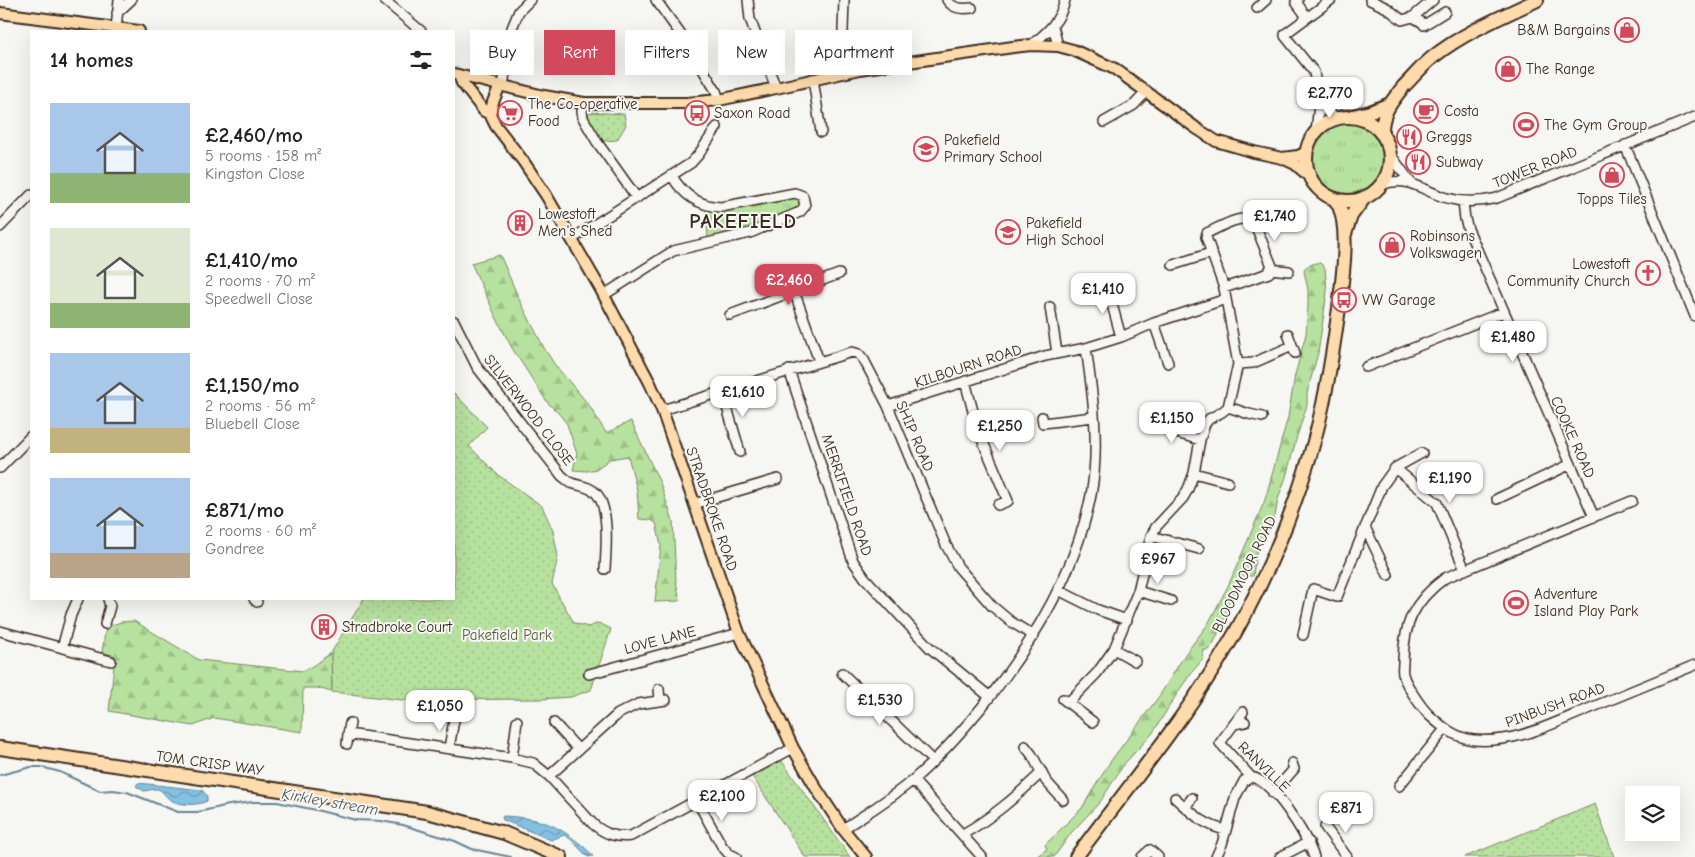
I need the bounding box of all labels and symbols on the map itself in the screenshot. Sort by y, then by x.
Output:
shop icon: B&M Bargains [1614,17,1640,43]
place label: B&M Bargains [1517,21,1610,39]
shop icon: The Range [1495,56,1521,82]
place label: The Range [1526,60,1595,78]
pin: £2,770 [1289,76,1371,119]
place label: The Co-operative Food [528,95,638,130]
cafe icon: Costa [1413,98,1439,124]
supermarket icon: The Co-operative Food [497,100,523,126]
bus stop icon: Saxon Road [684,100,710,126]
place label: Costa [1444,102,1479,120]
place label: Saxon Road [714,104,790,122]
sports icon: The Gym Group [1513,112,1539,138]
place label: The Gym Group [1544,116,1647,134]
restaurant icon: Greggs [1396,124,1422,150]
place label: Greggs [1426,128,1472,146]
place label: Pakefield Primary School [944,131,1042,166]
school or university icon: Pakefield Primary School [913,136,939,162]
street label: TOWER ROAD [1490,142,1580,192]
restaurant icon: Subway [1405,149,1431,175]
place label: Subway [1436,153,1483,171]
shop icon: Topps Tiles [1599,162,1625,188]
place label: Topps Tiles [1577,190,1647,208]
pin: £1,740 [1234,200,1316,242]
place label: Lowestoft Men's Shed [538,205,612,240]
building icon: Lowestoft Men's Shed [507,210,533,236]
district label: PAKEFIELD [689,210,797,233]
place label: Pakefield High School [1026,214,1104,249]
school or university icon: Pakefield High School [995,219,1021,245]
place label: Robinsons Volkswagen [1410,227,1482,262]
shop icon: Robinsons Volkswagen [1379,232,1405,258]
place label: Lowestoft Community Church [1507,255,1631,290]
church icon: Lowestoft Community Church [1635,260,1661,286]
pin: £2,460 [748,264,830,306]
pin: £1,410 [1062,272,1144,315]
bus stop icon: VW Garage [1331,287,1357,313]
place label: VW Garage [1362,291,1436,309]
pin: £1,480 [1472,320,1554,363]
street label: KILBOURN ROAD [912,340,1024,392]
street label: SILVERWOOD CLOSE [480,351,578,469]
pin: £1,610 [702,376,784,418]
street label: COOKE ROAD [1547,393,1599,481]
street label: SHIP ROAD [892,398,938,474]
pin: £1,150 [1131,402,1213,444]
pin: £1,250 [959,410,1041,452]
street label: MERRIFIELD ROAD [818,432,876,558]
street label: STRADBROKE ROAD [682,444,742,574]
pin: £1,190 [1409,462,1491,504]
street label: BLOODMOOR ROAD [1208,513,1280,635]
pin: £967 [1128,542,1188,585]
place label: Adventure Island Play Park [1534,585,1639,620]
sports icon: Adventure Island Play Park [1503,590,1529,616]
building icon: Stradbroke Court [311,614,337,640]
place label: Stradbroke Court [342,618,453,636]
street label: LOVE LANE [622,622,698,658]
park label: Pakefield Park [462,626,553,644]
street label: PINBUSH ROAD [1503,679,1607,731]
pin: £1,530 [839,684,921,726]
pin: £1,050 [399,690,481,732]
street label: RANVILLE [1234,738,1294,796]
street label: TOM CRISP WAY [155,747,265,779]
pin: £2,100 [681,780,763,822]
water label: Kirkley stream [280,785,380,819]
pin: £871 [1316,792,1376,834]

